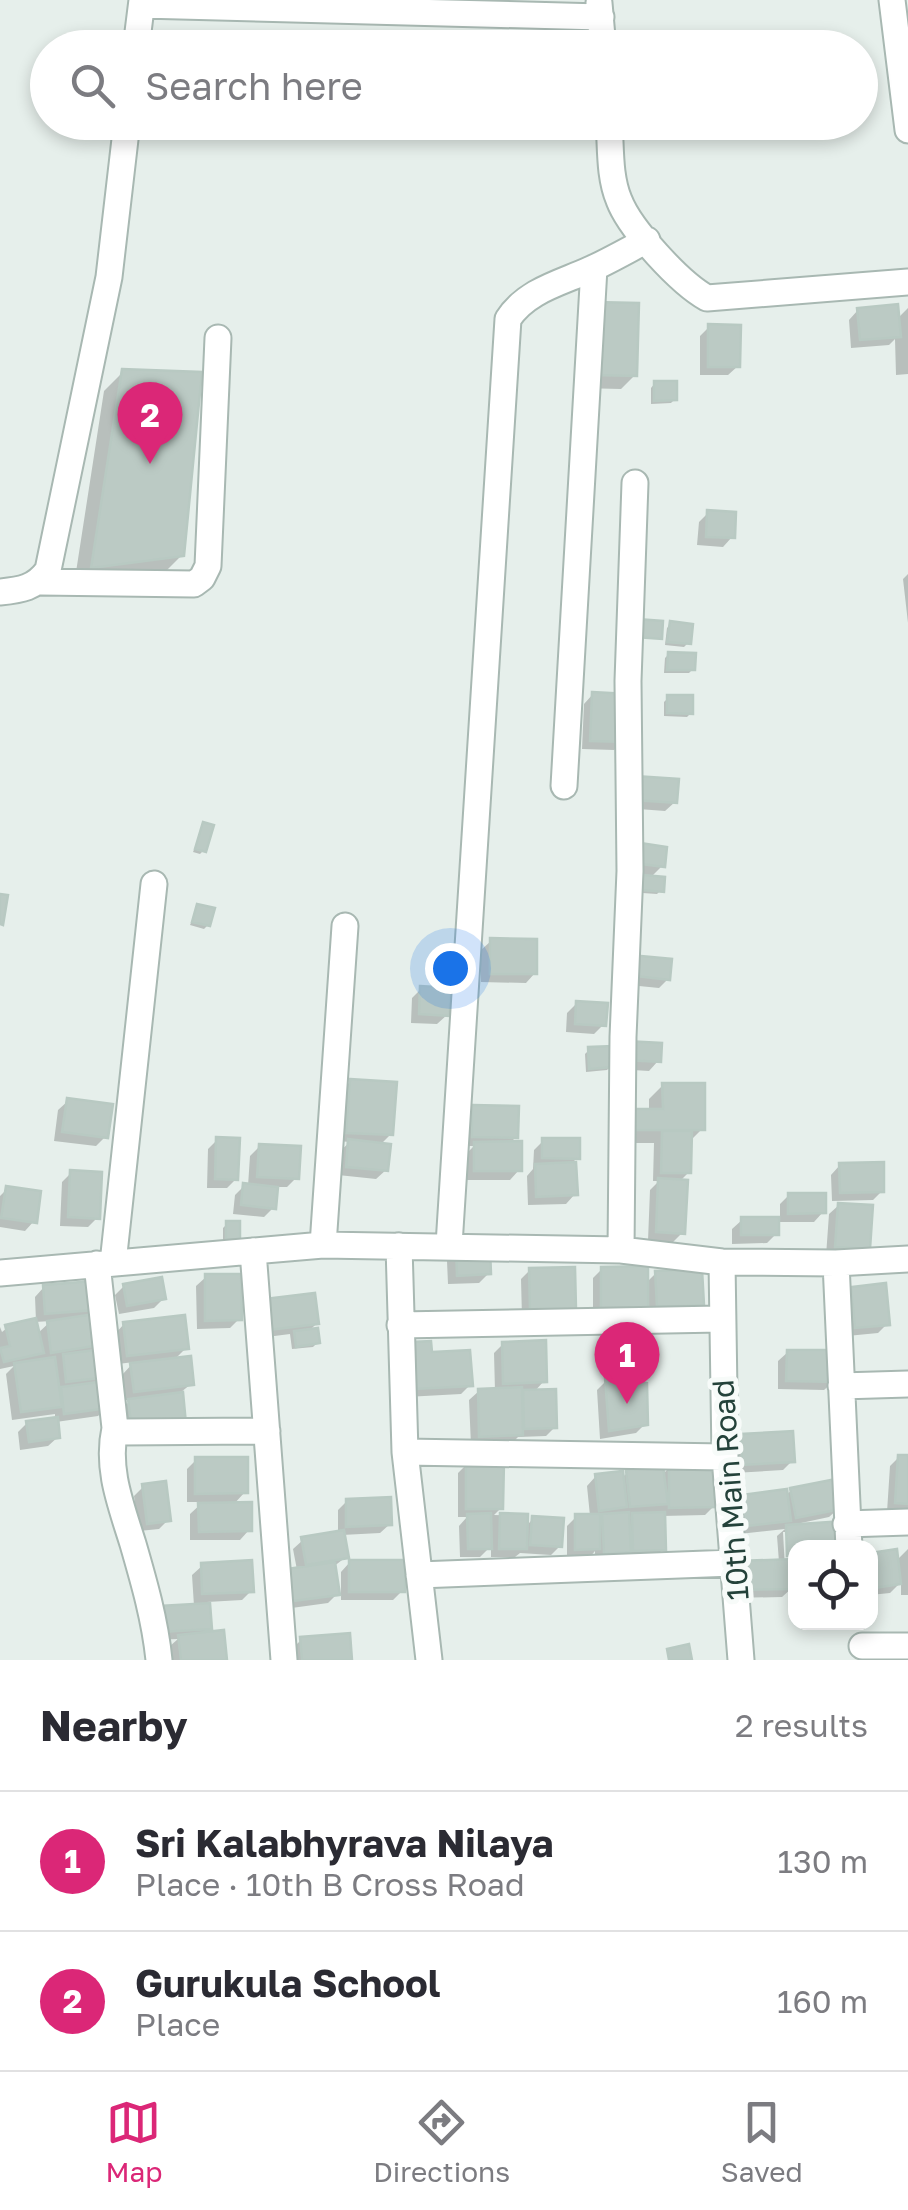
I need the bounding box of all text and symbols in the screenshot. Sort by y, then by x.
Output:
search box [30,30,878,140]
icon: search [65,58,120,113]
text: Search here [145,63,363,108]
pin: 2 [118,382,182,464]
your location [425,943,476,994]
pin: 1 [594,1322,660,1404]
street label: 10th Main Road [704,1378,756,1602]
map controls [788,1540,878,1630]
button: locate [788,1540,878,1630]
text: Nearby [40,1700,188,1750]
text: 2 results [735,1706,868,1744]
text: Sri Kalabhyrava Nilaya [135,1820,553,1865]
text: 1 [64,1842,81,1880]
text: 130 m [778,1842,868,1880]
text: Place · 10th B Cross Road [135,1865,525,1903]
text: Gurukula School [135,1960,441,2005]
text: 2 [63,1982,82,2020]
text: 160 m [777,1982,868,2020]
text: Place [135,2005,220,2043]
tab: Map [105,2095,163,2188]
tab: Directions [373,2095,510,2188]
tab: Saved [721,2095,803,2188]

